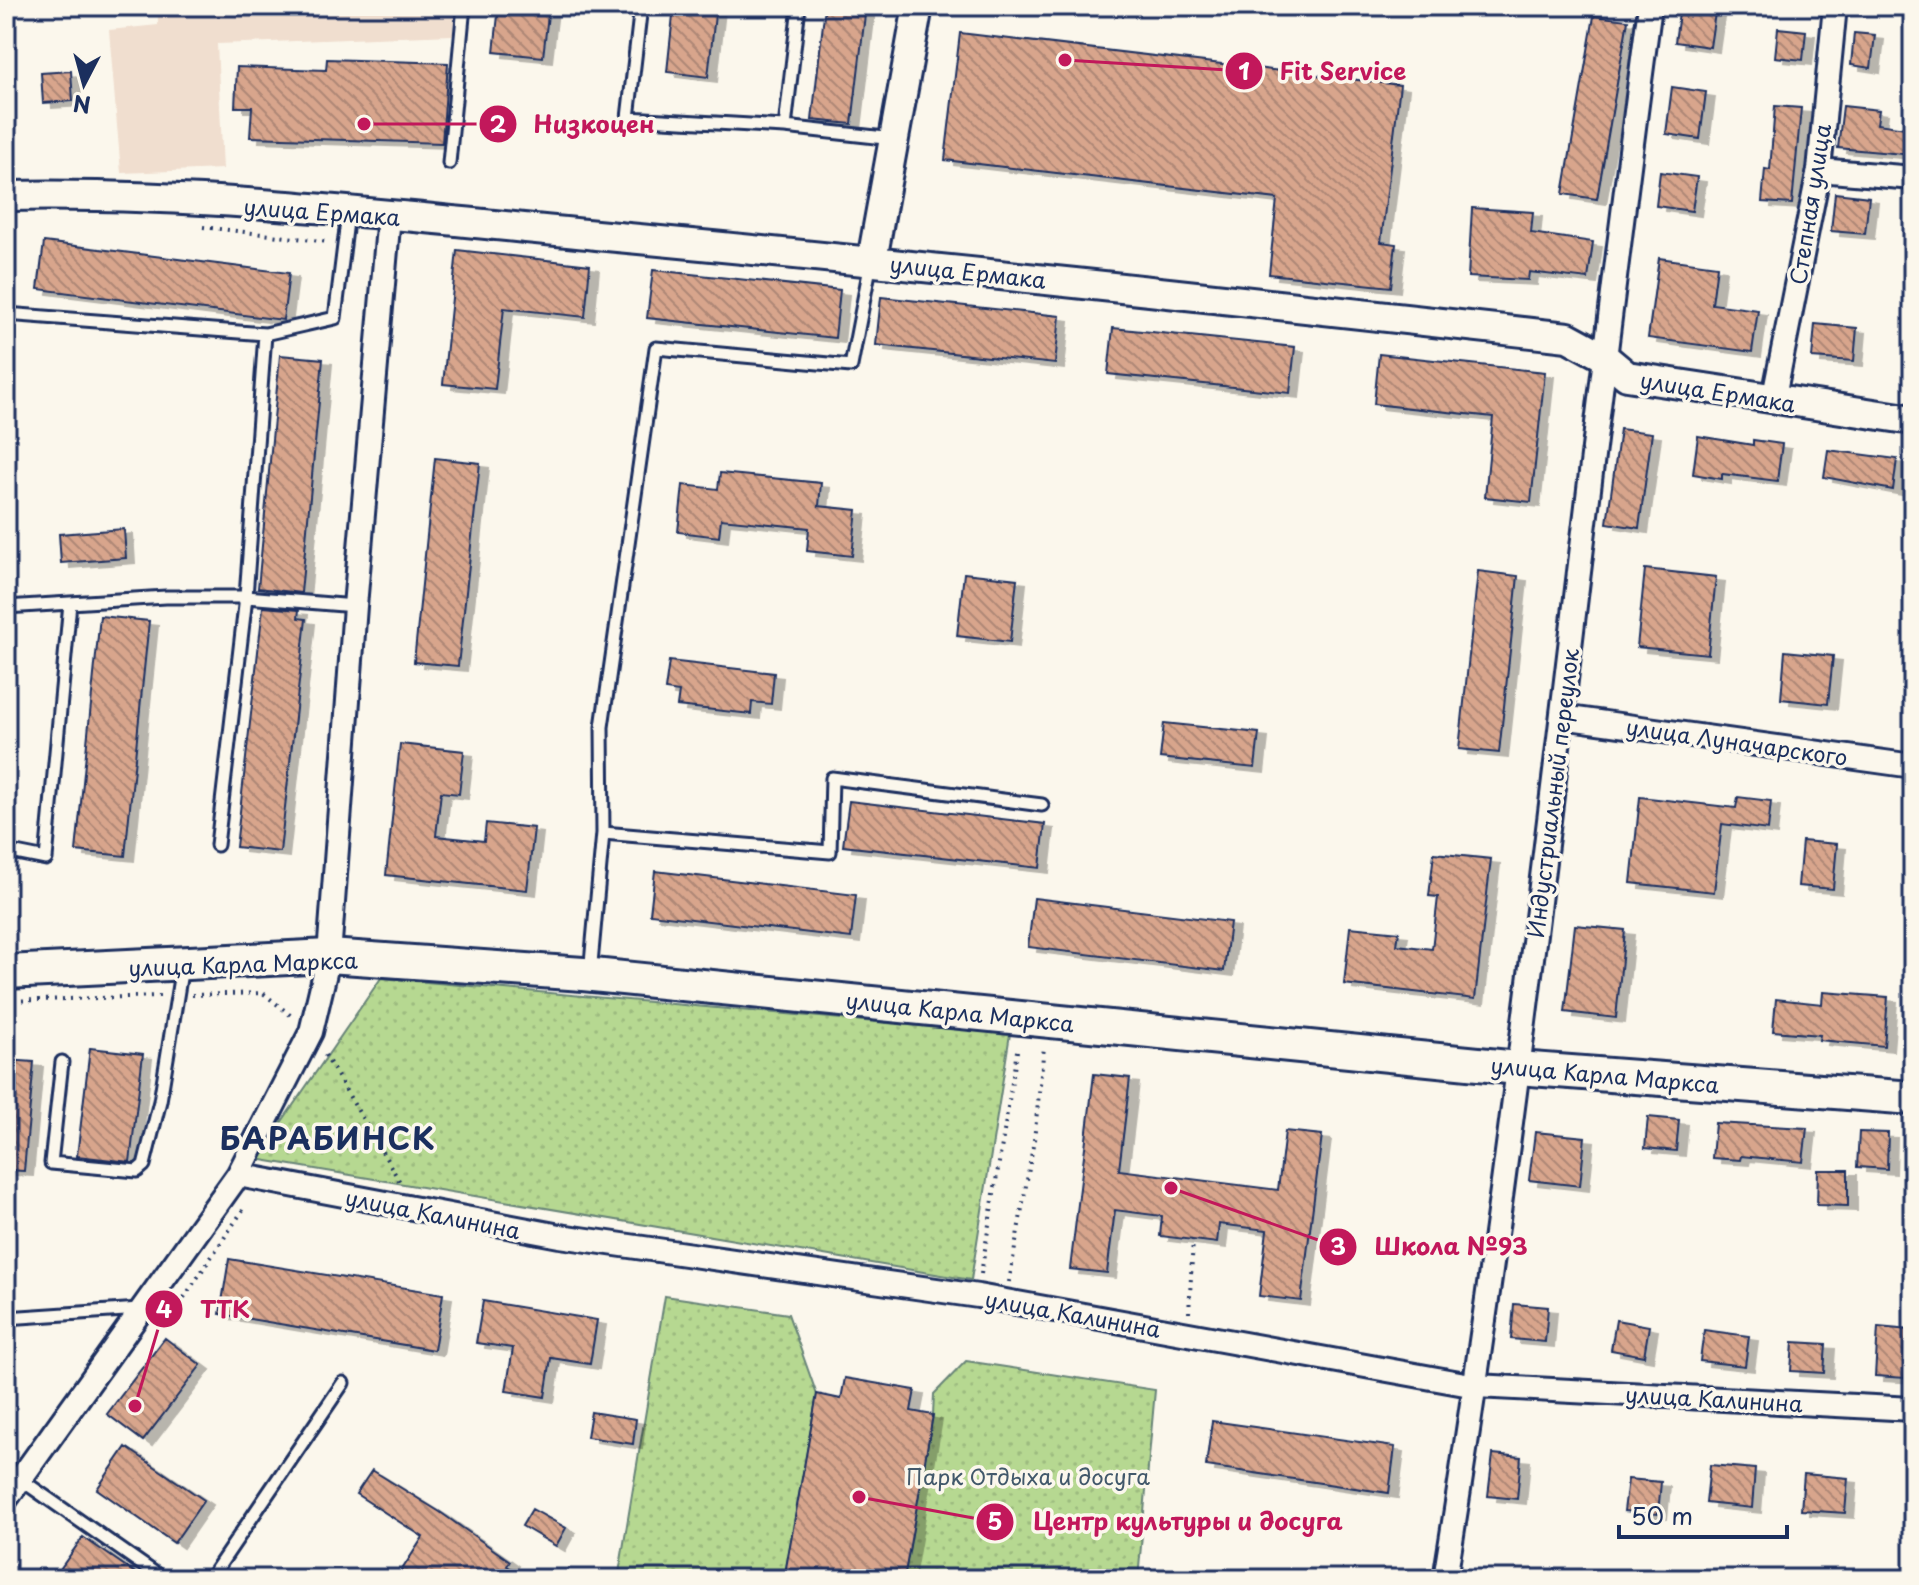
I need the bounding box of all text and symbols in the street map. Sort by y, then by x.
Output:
north arrow [44,44,124,124]
callout: Fit Service [1224,47,1422,95]
text: 1 [1238,52,1250,88]
text: Fit Service [1280,52,1406,88]
text: N [71,88,92,123]
callout: Низкоцен [478,100,671,148]
text: 2 [490,105,507,141]
text: Низкоцен [533,105,655,141]
street label: Степная улица [1780,121,1838,287]
street label: улица Ермака [243,189,402,233]
street label: улица Ермака [888,246,1048,296]
street label: улица Ермака [1638,362,1798,420]
street label: Индустриальный переулок [1518,645,1586,940]
street label: улица Луначарского [1624,709,1850,773]
street label: улица Карла Маркса [128,942,358,983]
street label: улица Карла Маркса [844,983,1076,1039]
street label: улица Карла Маркса [1489,1048,1721,1100]
district label: БАРАБИНСК [220,1115,436,1160]
street label: улица Калинина [343,1180,524,1246]
callout: Школа №93 [1318,1223,1545,1271]
text: 3 [1330,1227,1346,1263]
text: Школа №93 [1374,1227,1528,1263]
street label: улица Калинина [983,1281,1164,1345]
callout: ТТК [144,1285,266,1333]
text: 4 [156,1290,172,1326]
text: ТТК [200,1290,250,1326]
street label: улица Калинина [1624,1377,1804,1419]
park label: Парк Отдыха и досуга [906,1459,1150,1492]
scale bar [1619,1489,1787,1539]
text: 50 m [1631,1497,1693,1533]
callout: Центр культуры и досуга [975,1498,1361,1546]
text: 5 [987,1502,1003,1538]
text: Центр культуры и досуга [1033,1502,1343,1538]

